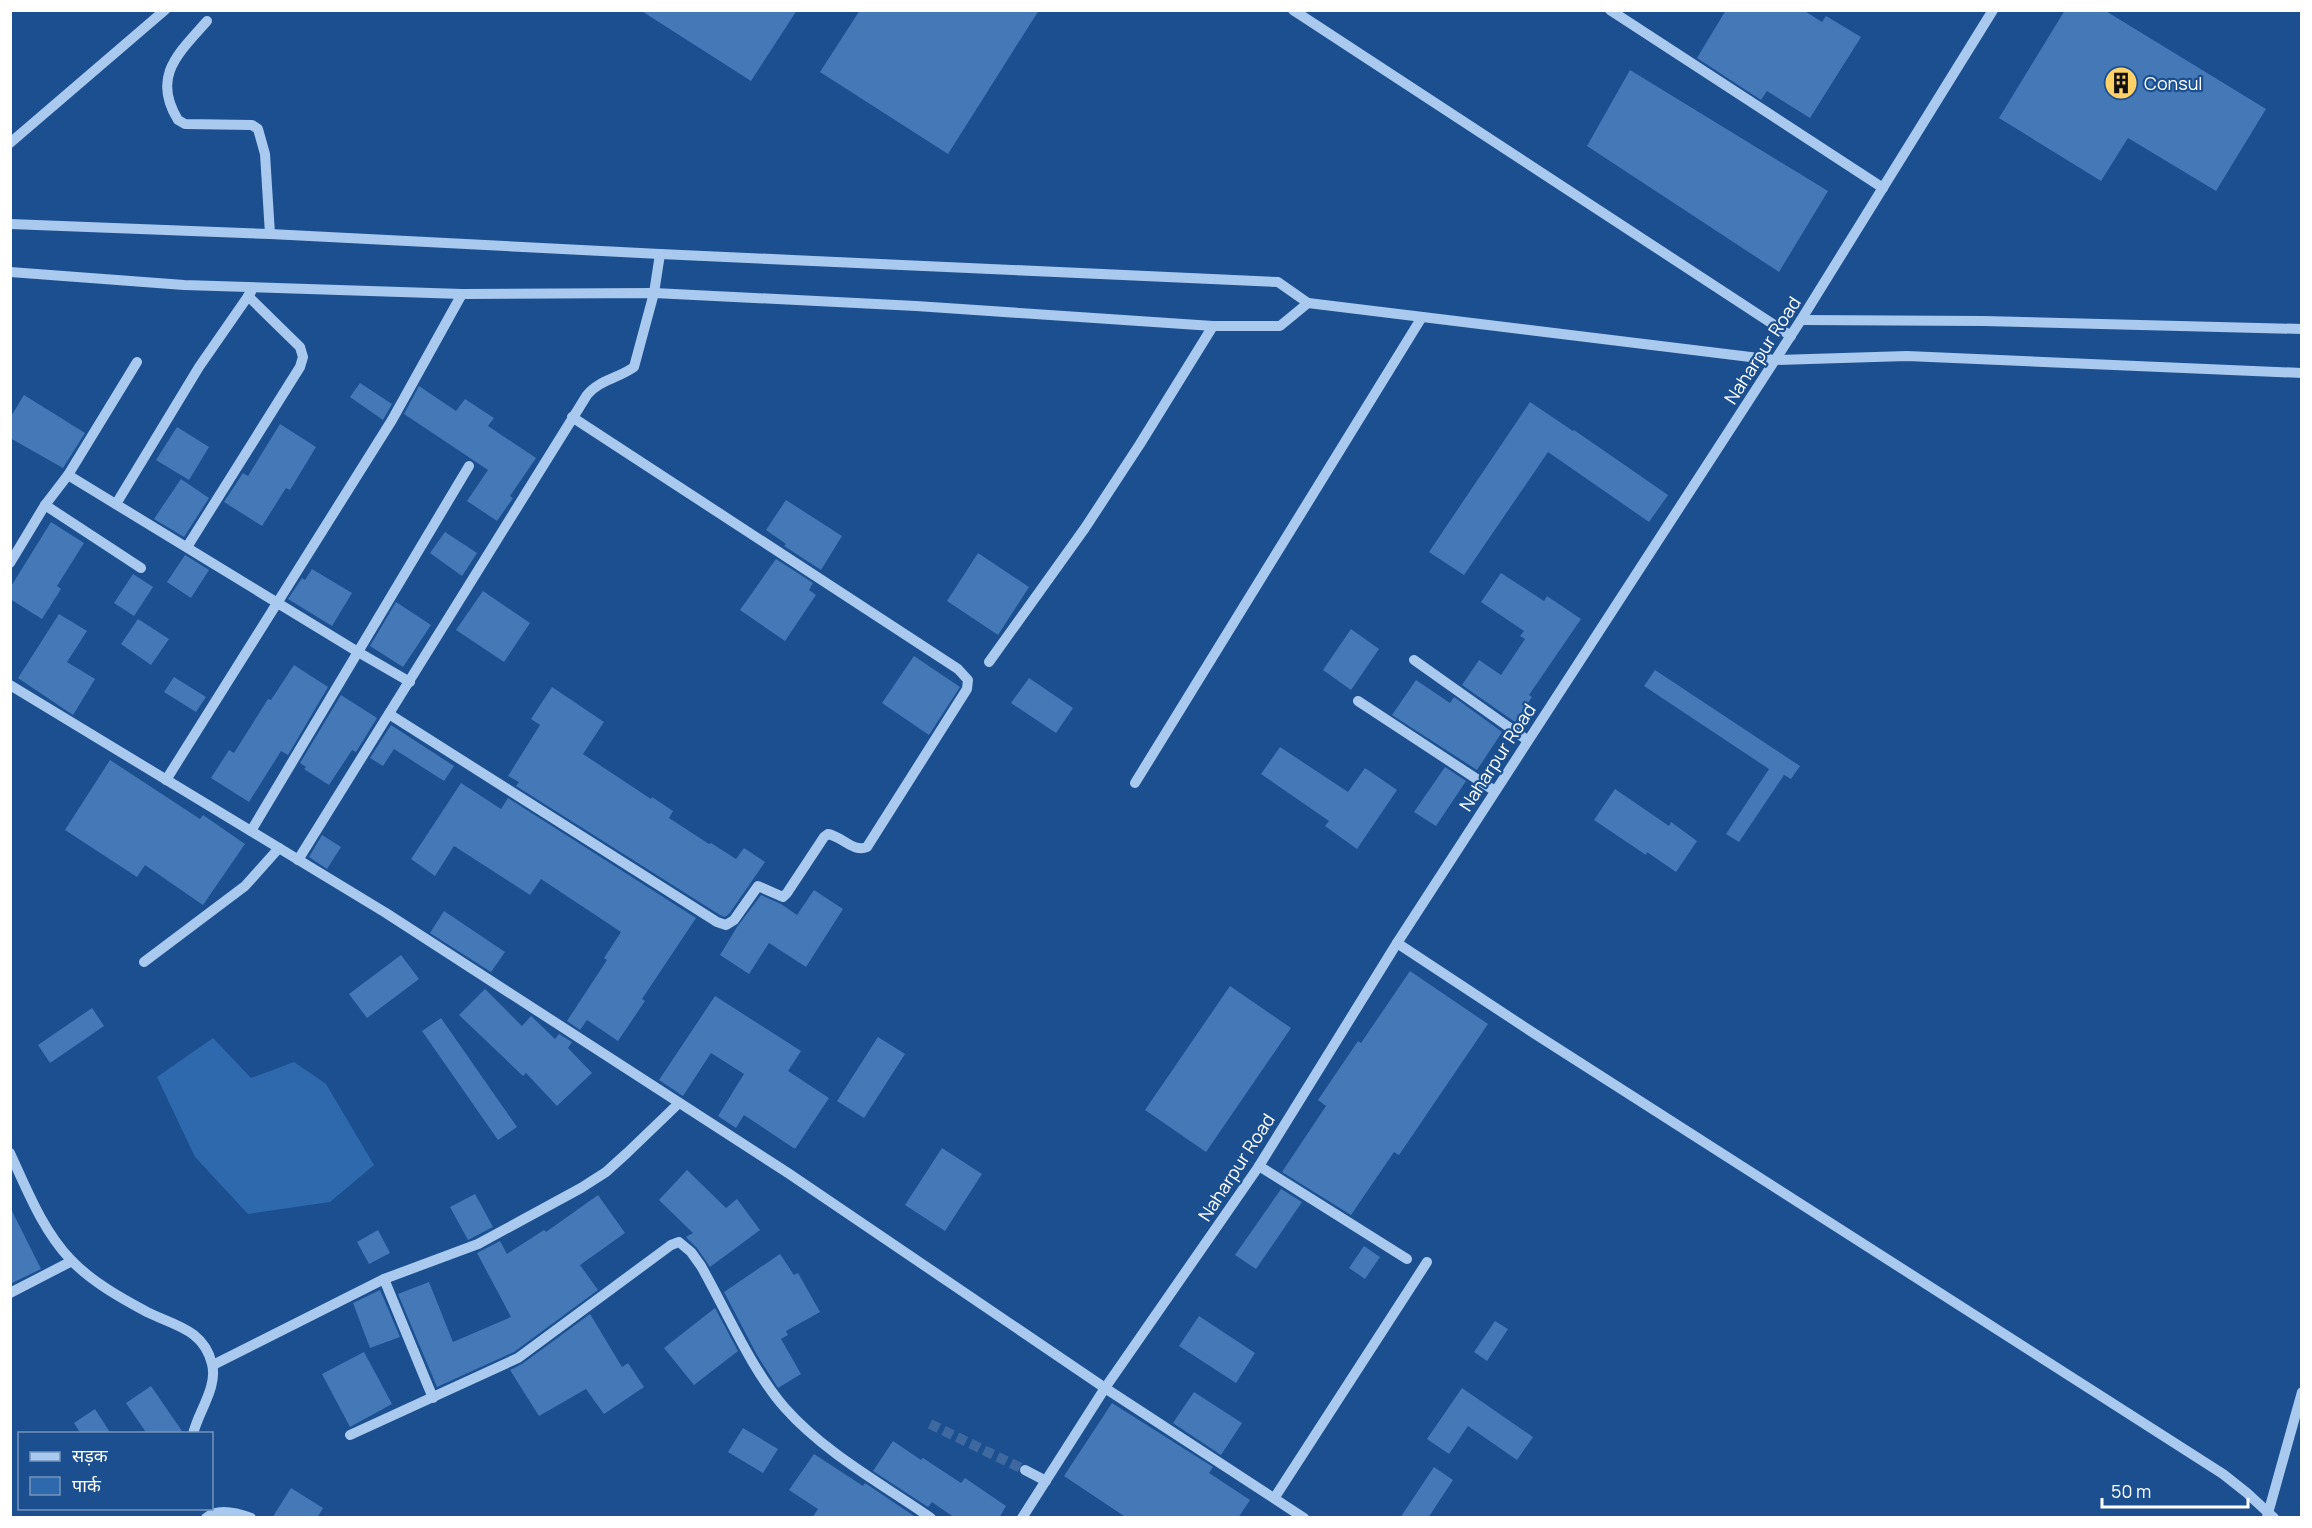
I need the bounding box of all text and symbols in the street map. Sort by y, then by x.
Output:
building icon: Consul [2103,65,2139,101]
place label: Consul [2144,71,2203,95]
street label: Naharpur Road [1718,292,1806,408]
street label: Naharpur Road [1453,699,1541,815]
street label: Naharpur Road [1192,1109,1280,1225]
legend [18,1432,213,1510]
text: सड़क [72,1443,109,1467]
scale bar [2102,1471,2248,1509]
text: पार्क [72,1473,102,1497]
text: 50 m [2111,1479,2151,1503]

